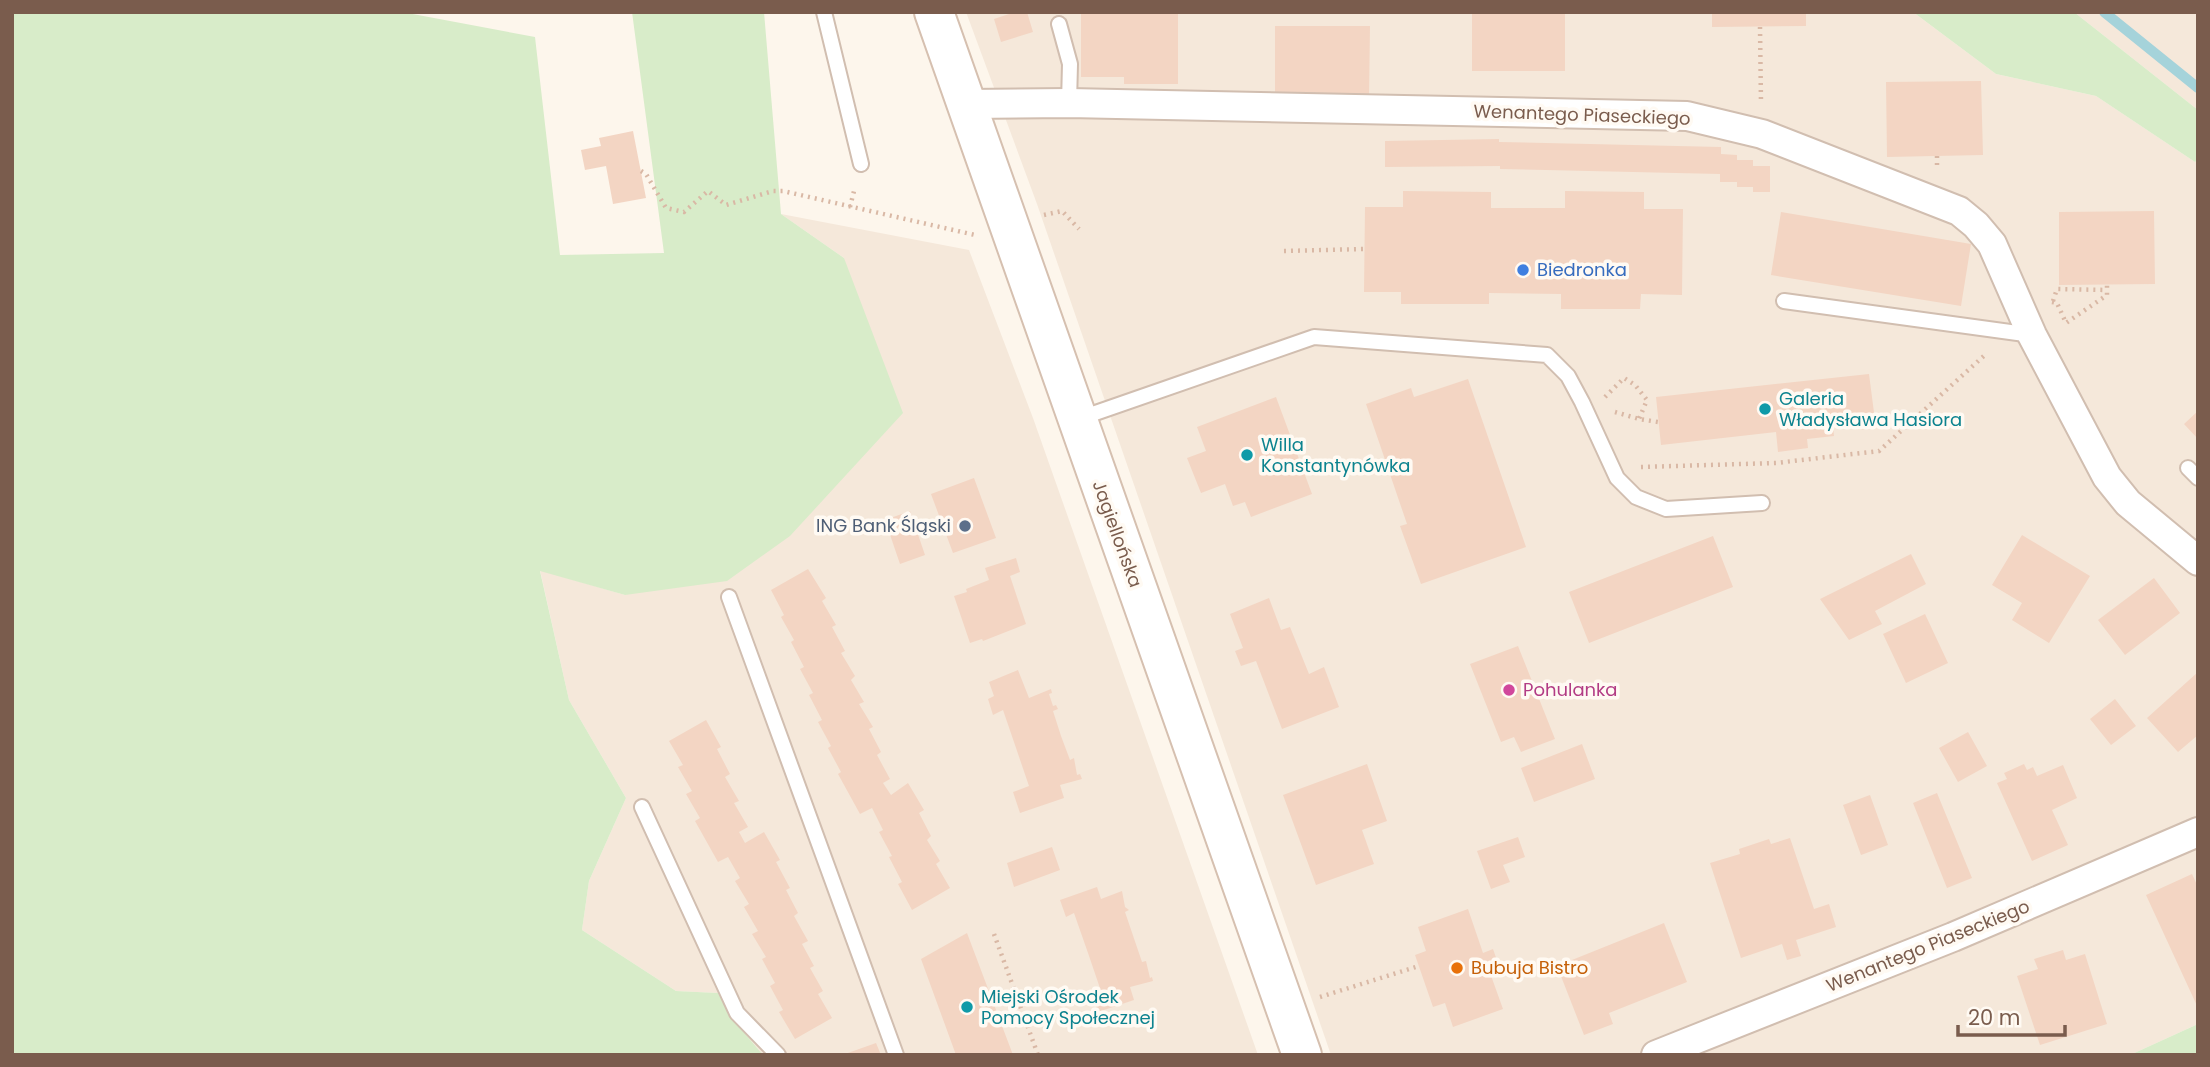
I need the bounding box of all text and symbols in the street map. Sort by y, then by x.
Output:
street label: Wenantego Piaseckiego [1473,98,1691,131]
place label: Biedronka [1537,257,1627,282]
marker: Biedronka [1515,262,1531,278]
place label: Galeria Władysława Hasiora [1779,386,1962,432]
marker: Galeria Władysława Hasiora [1757,401,1773,417]
place label: Willa Konstantynówka [1261,432,1410,478]
marker: Willa Konstantynówka [1239,447,1255,463]
street label: Jagiellońska [1087,477,1148,591]
place label: ING Bank Śląski [816,513,951,538]
marker: ING Bank Śląski [957,518,973,534]
place label: Pohulanka [1523,677,1618,702]
marker: Pohulanka [1501,682,1517,698]
street label: Wenantego Piaseckiego [1822,893,2033,998]
place label: Bubuja Bistro [1471,955,1588,980]
marker: Bubuja Bistro [1449,960,1465,976]
place label: Miejski Ośrodek Pomocy Społecznej [981,984,1155,1030]
scale bar [1958,993,2065,1038]
marker: Miejski Ośrodek Pomocy Społecznej [959,999,975,1015]
text: 20 m [1968,1003,2021,1032]

